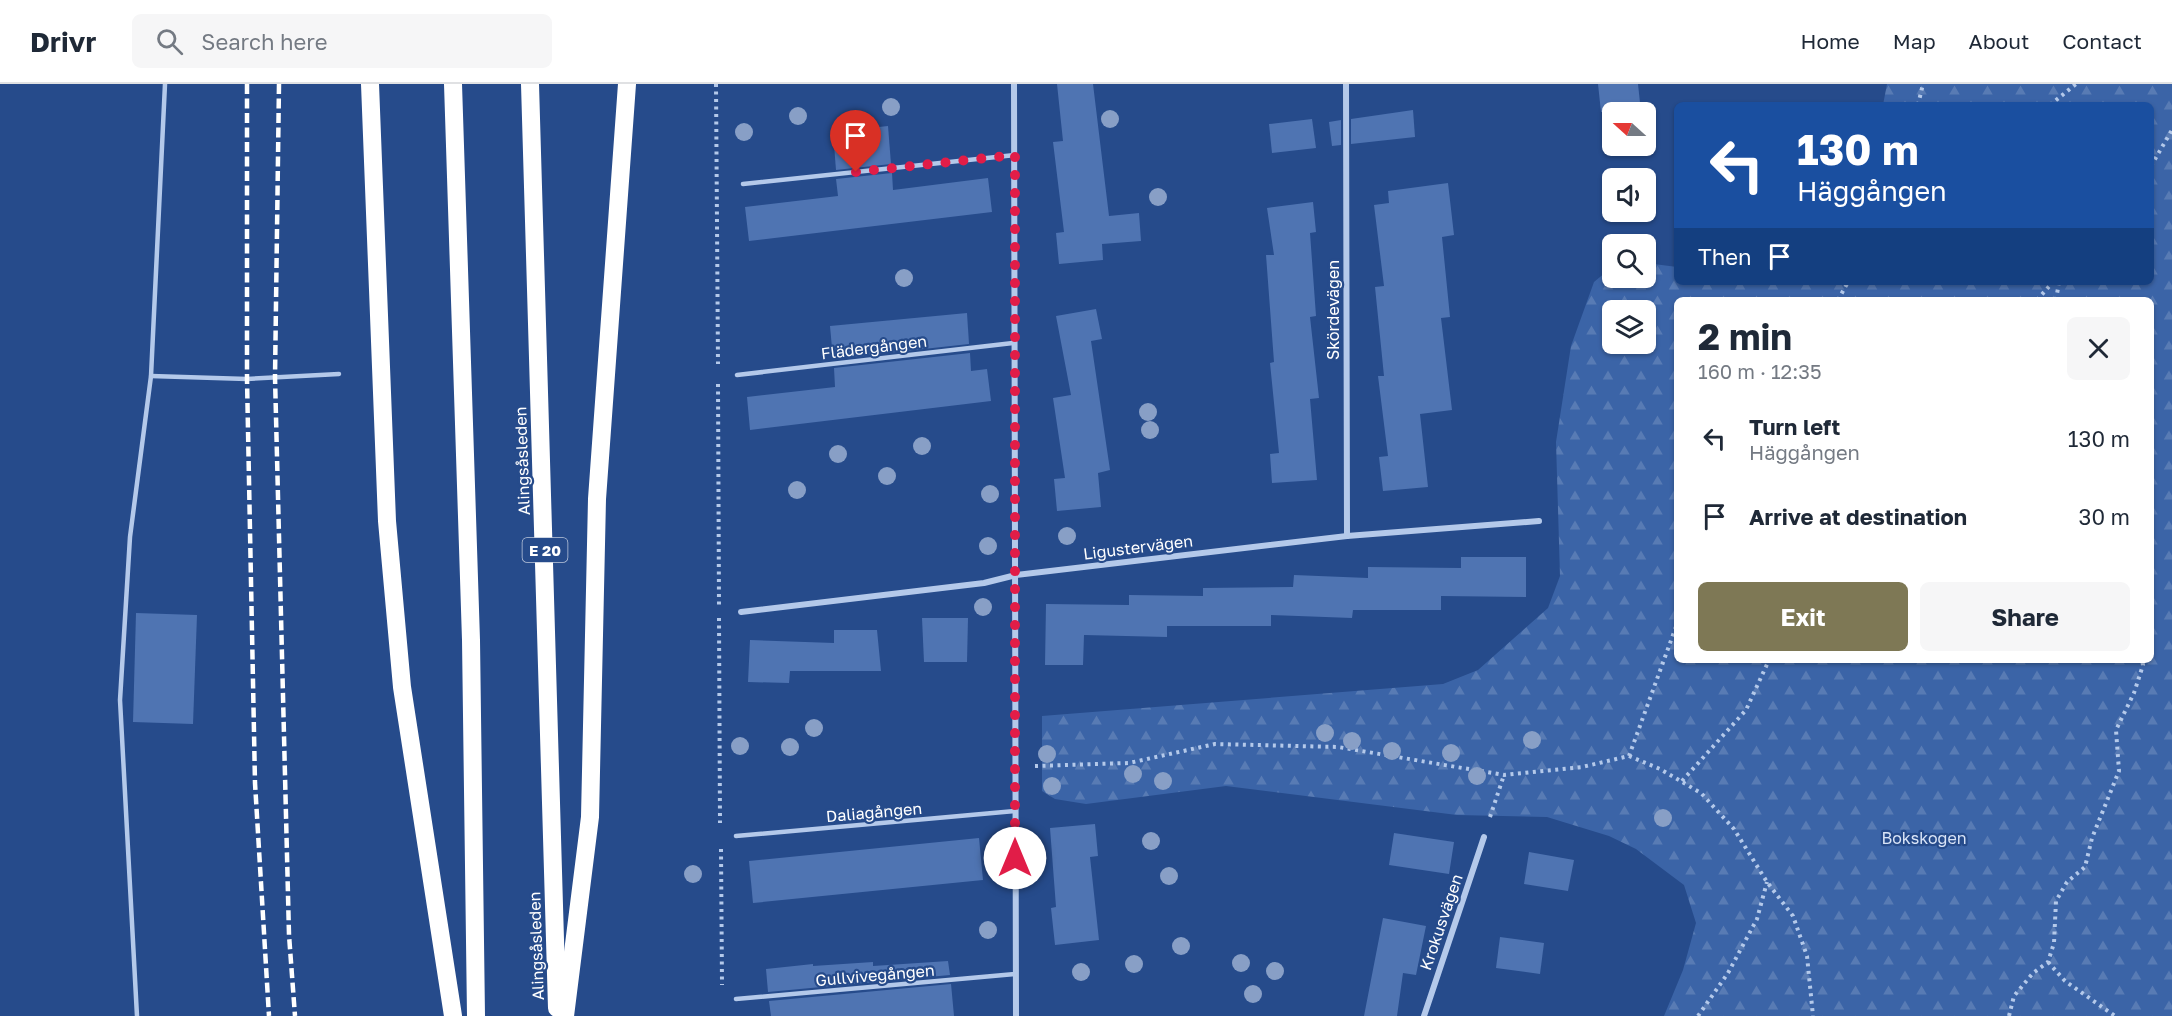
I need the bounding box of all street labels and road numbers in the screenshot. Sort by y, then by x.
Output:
street label: Skördevägen [1323,260,1343,360]
street label: Flädergången [820,331,928,363]
street label: Alingsåsleden [510,406,534,516]
street label: Ligustervägen [1082,530,1194,564]
road number: E 20 [522,538,568,562]
street label: Daliagången [825,798,923,826]
street label: Krokusvägen [1415,871,1467,973]
street label: Alingsåsleden [524,891,548,1001]
street label: Gullvivegången [814,960,936,990]

